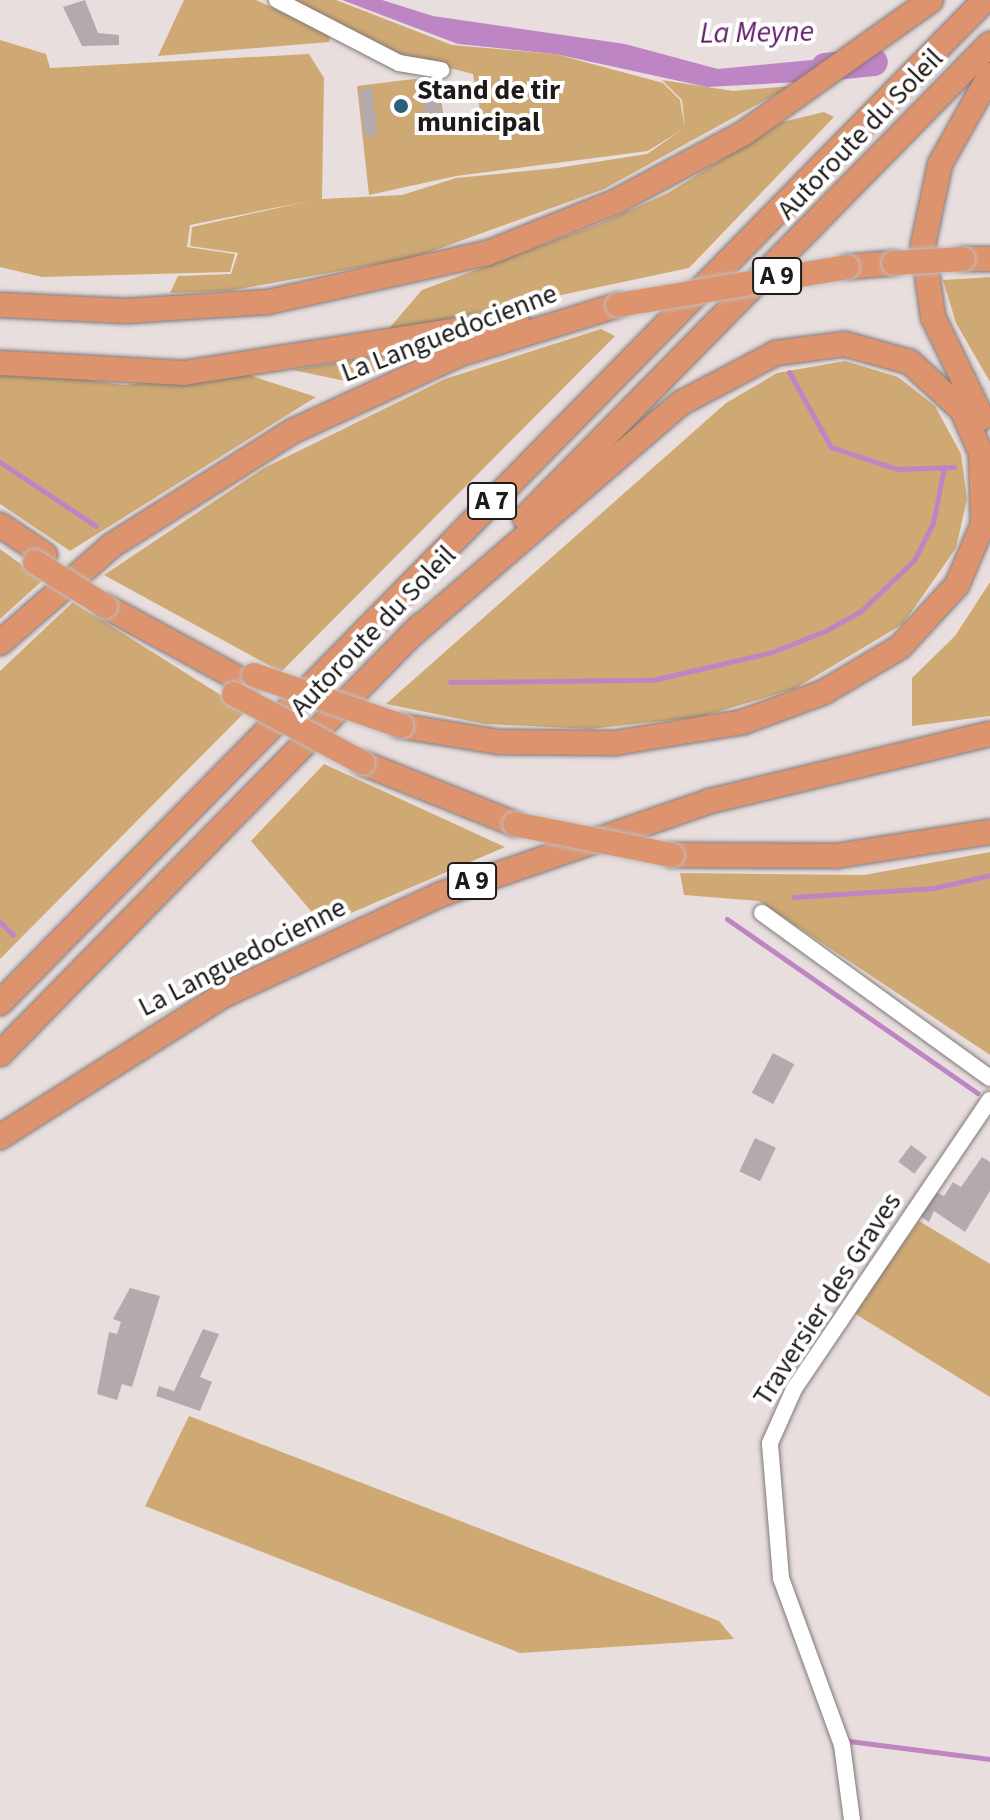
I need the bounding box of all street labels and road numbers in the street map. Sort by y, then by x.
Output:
street label: Autoroute du Soleil [770,42,950,226]
road number: A 9 [751,254,803,298]
street label: La Languedocienne [336,276,562,390]
road number: A 7 [466,479,518,523]
street label: Autoroute du Soleil [283,539,463,723]
road number: A 9 [446,859,498,903]
street label: La Languedocienne [133,890,351,1024]
street label: Traversier des Graves [746,1186,908,1412]

